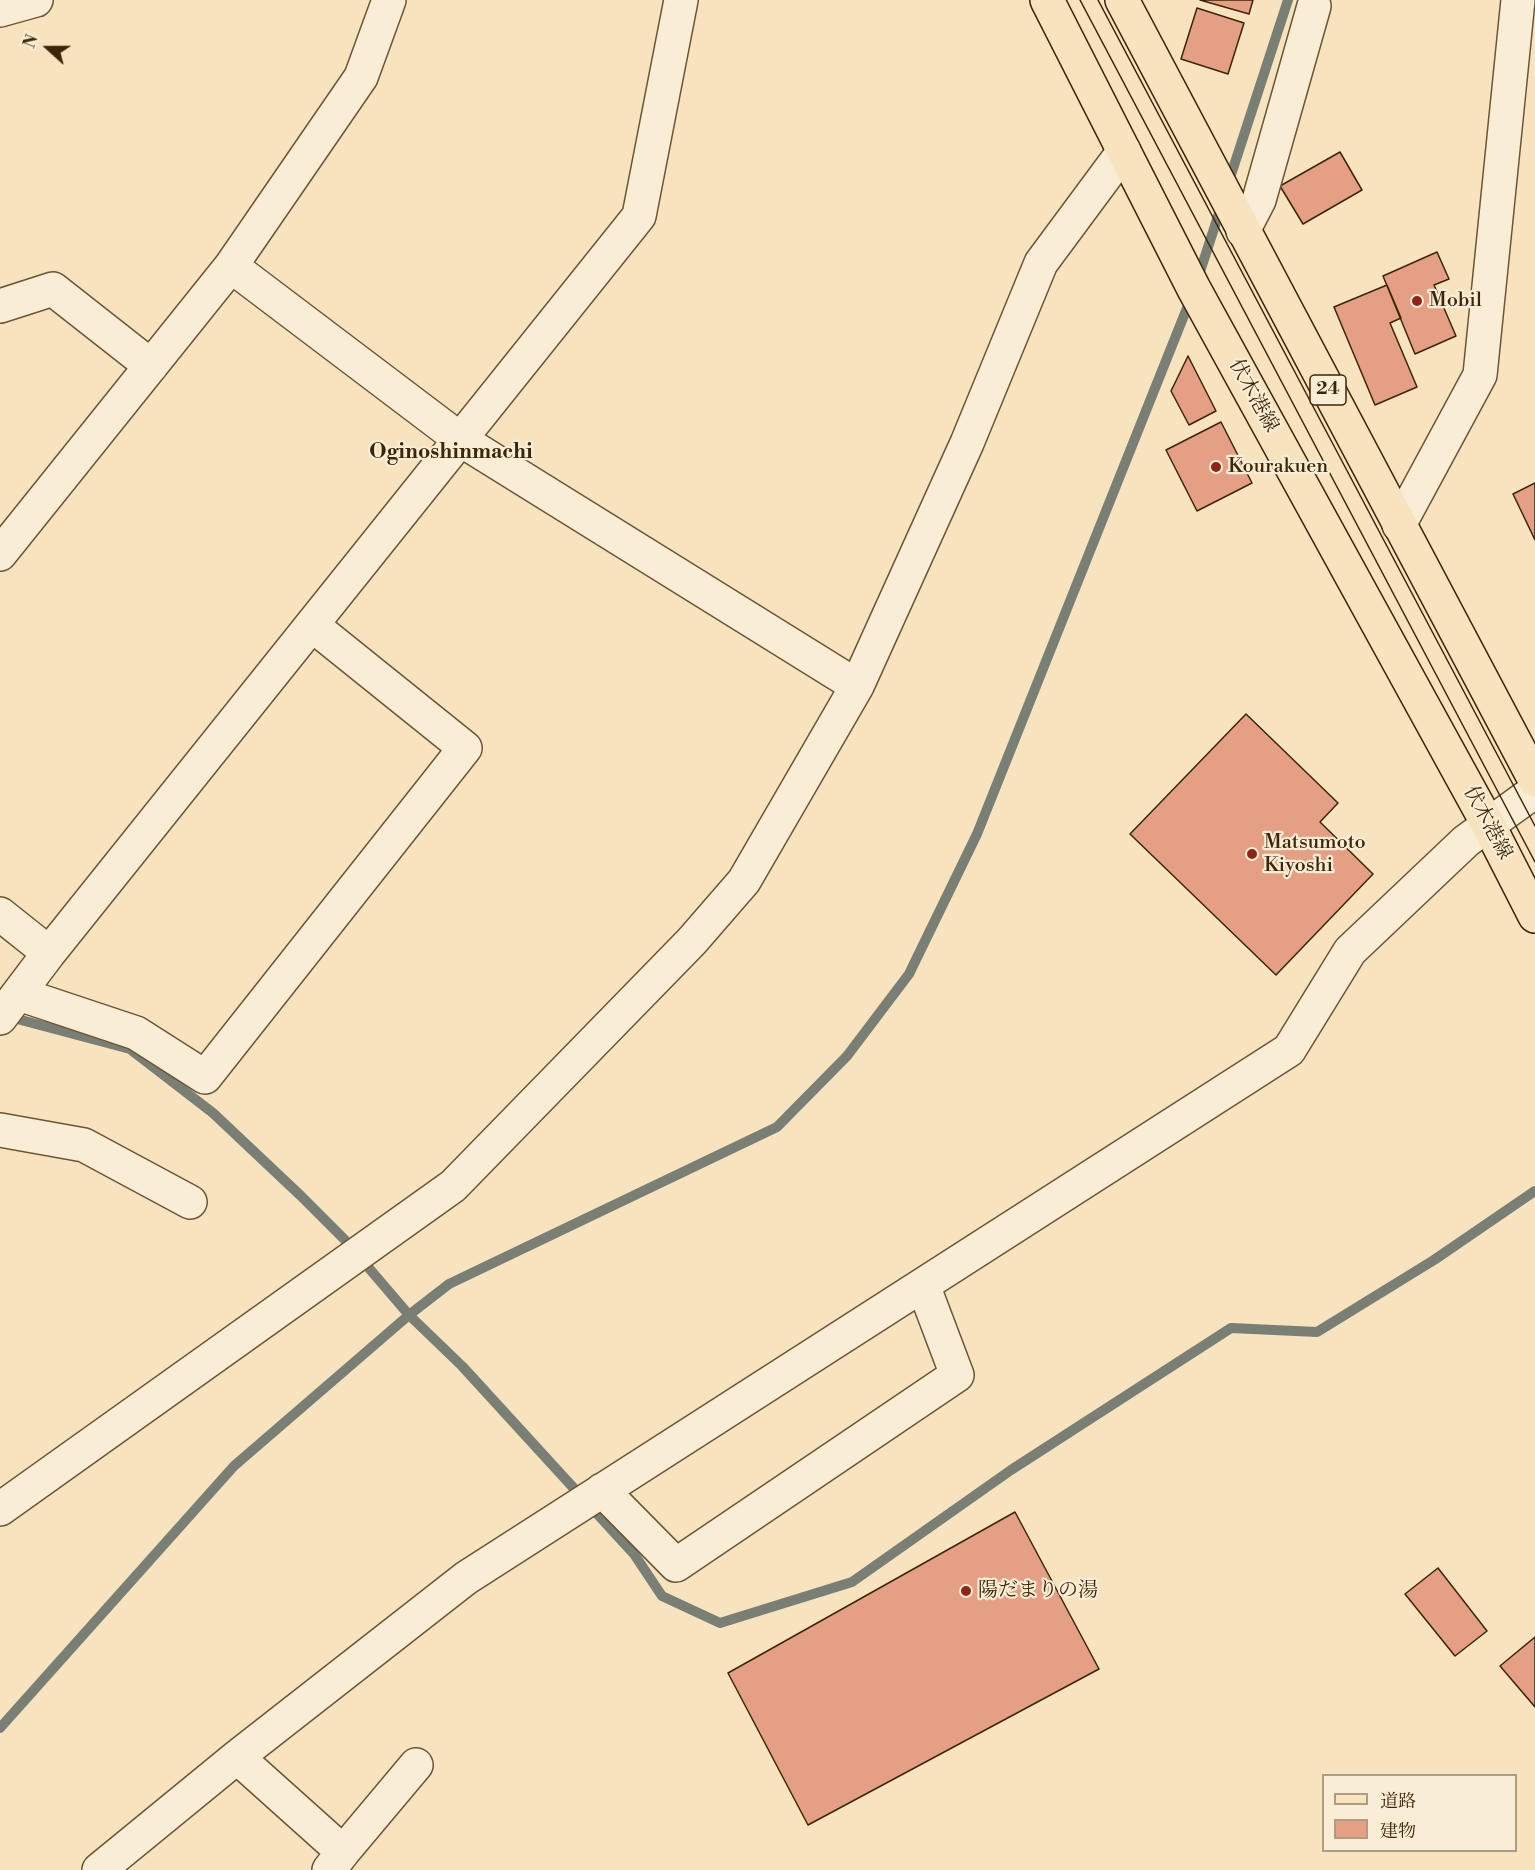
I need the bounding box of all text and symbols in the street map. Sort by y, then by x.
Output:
north arrow [18,18,78,78]
text: N [20,32,43,51]
place label: Mobil [1429,289,1482,313]
marker: Mobil [1410,294,1424,308]
street label: 伏木港線 [1223,355,1283,437]
road number: 24 [1310,375,1346,405]
district label: Oginoshinmachi [369,440,533,466]
place label: Kourakuen [1228,455,1328,479]
marker: Kourakuen [1209,460,1223,474]
street label: 伏木港線 [1458,782,1516,864]
place label: Matsumoto Kiyoshi [1264,831,1366,878]
marker: Matsumoto Kiyoshi [1245,847,1259,861]
place label: 陽だまりの湯 [978,1579,1098,1603]
marker: 陽だまりの湯 [959,1584,973,1598]
legend [1322,1774,1517,1852]
text: 道路 [1380,1790,1416,1813]
text: 建物 [1380,1820,1416,1843]

